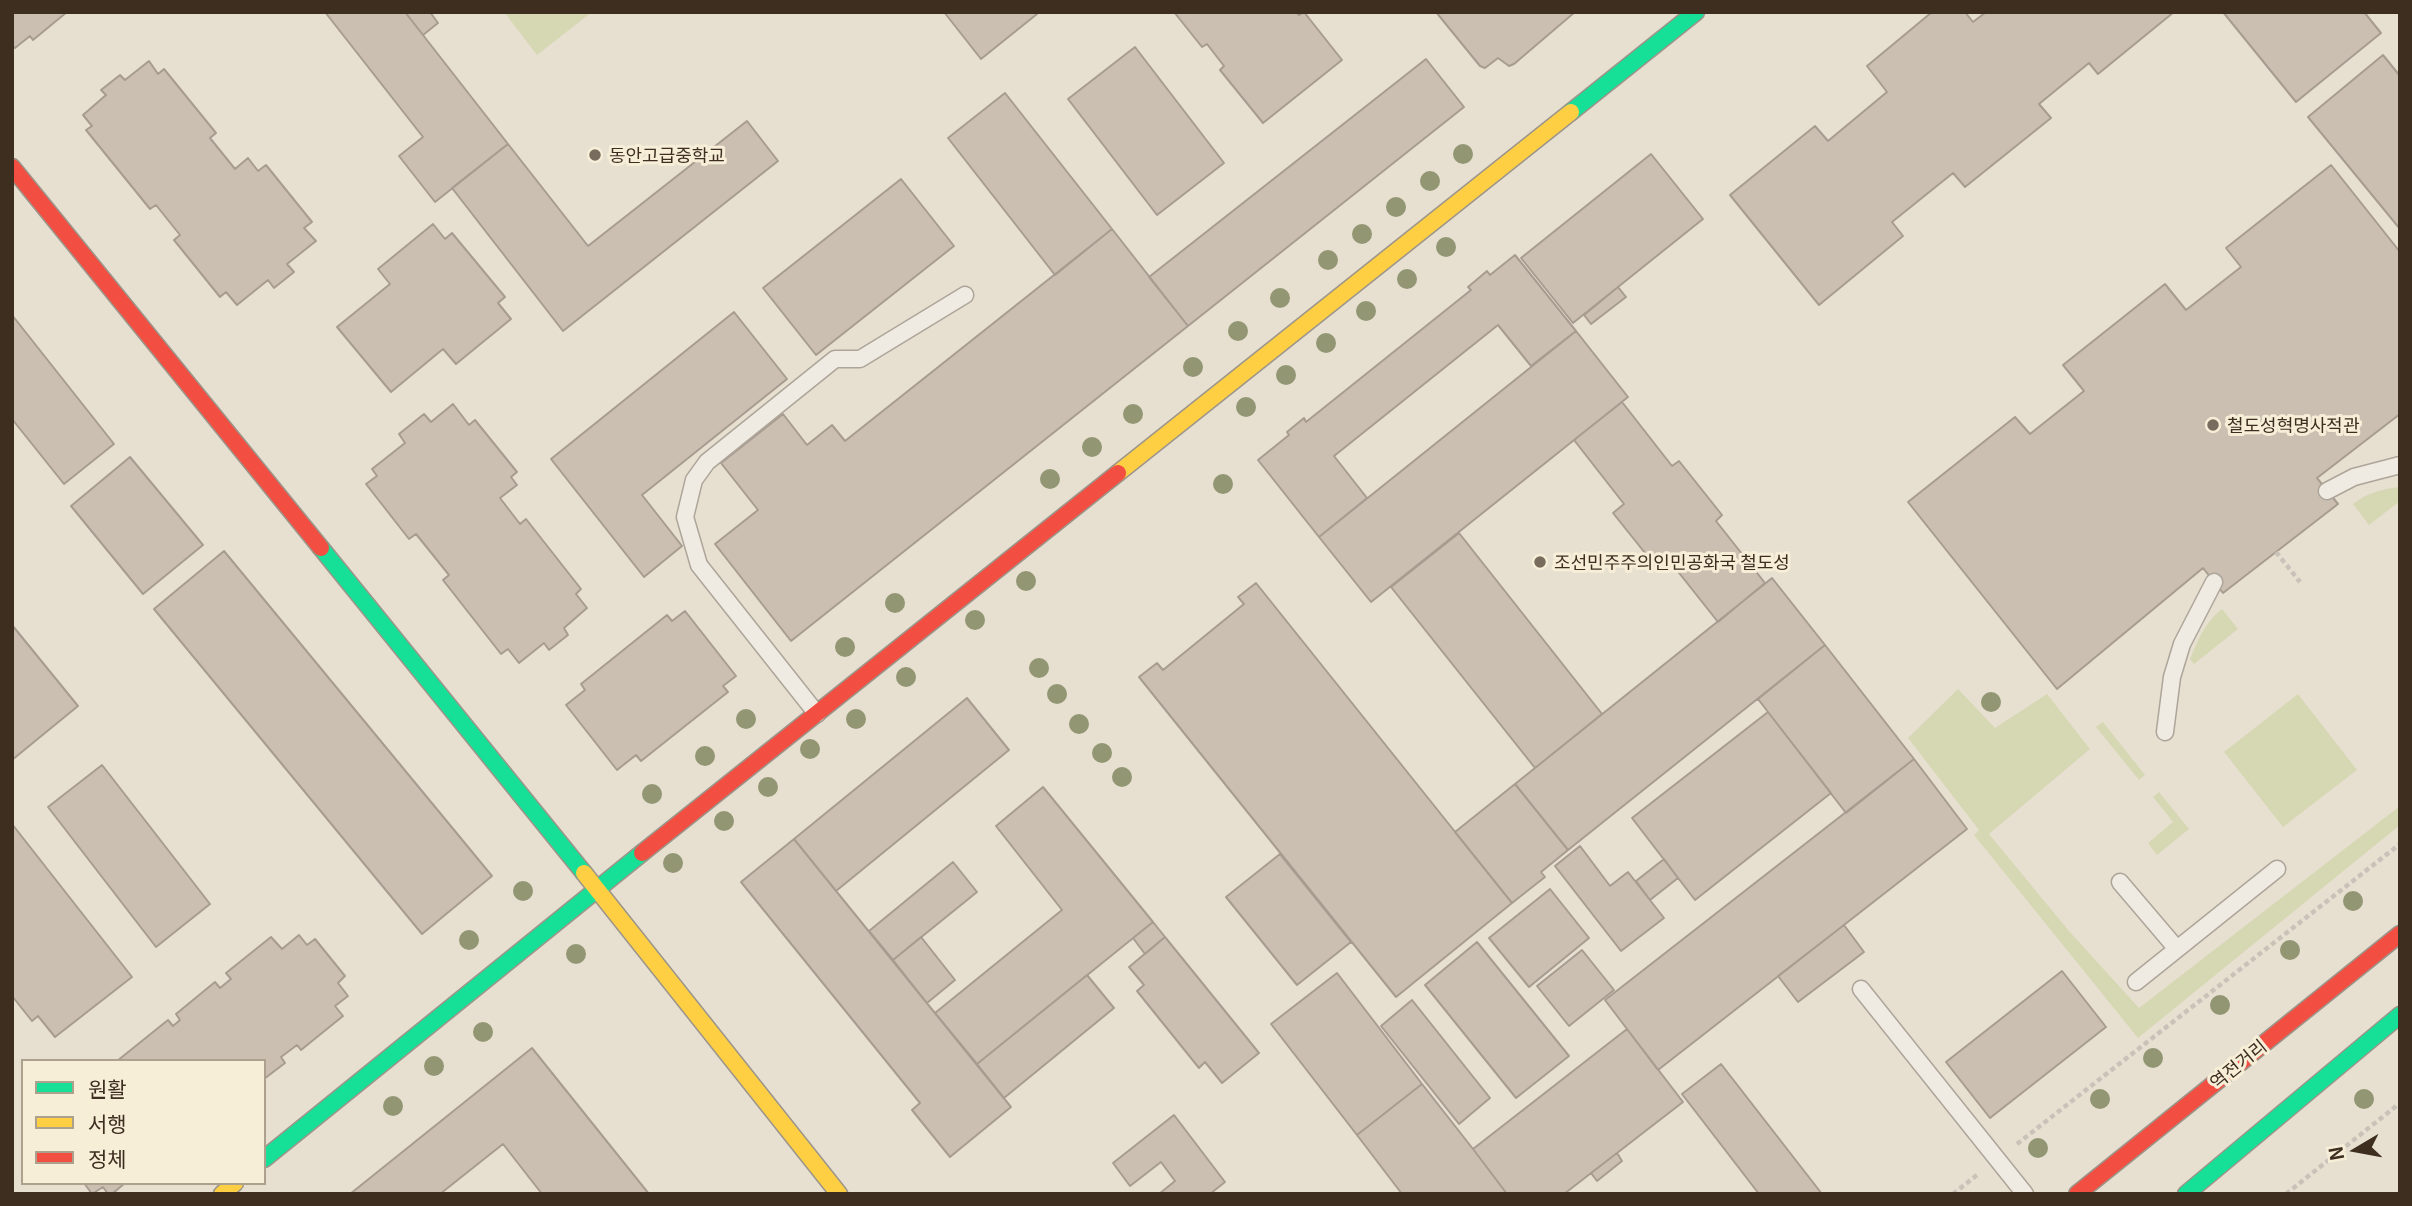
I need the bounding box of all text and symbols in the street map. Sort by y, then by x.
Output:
place label: 동안고급중학교 [609,144,725,166]
marker: 동안고급중학교 [587,147,603,163]
place label: 철도성혁명사적관 [2227,414,2359,436]
marker: 철도성혁명사적관 [2205,417,2221,433]
place label: 조선민주주의인민공화국 철도성 [1554,551,1790,573]
marker: 조선민주주의인민공화국 철도성 [1532,554,1548,570]
street label: 역전거리 [2205,1035,2271,1093]
legend [21,1059,266,1185]
text: 원활 [88,1073,127,1103]
text: 서행 [88,1108,127,1138]
north arrow [2321,1115,2391,1185]
text: 정체 [88,1143,127,1173]
text: N [2320,1144,2349,1163]

